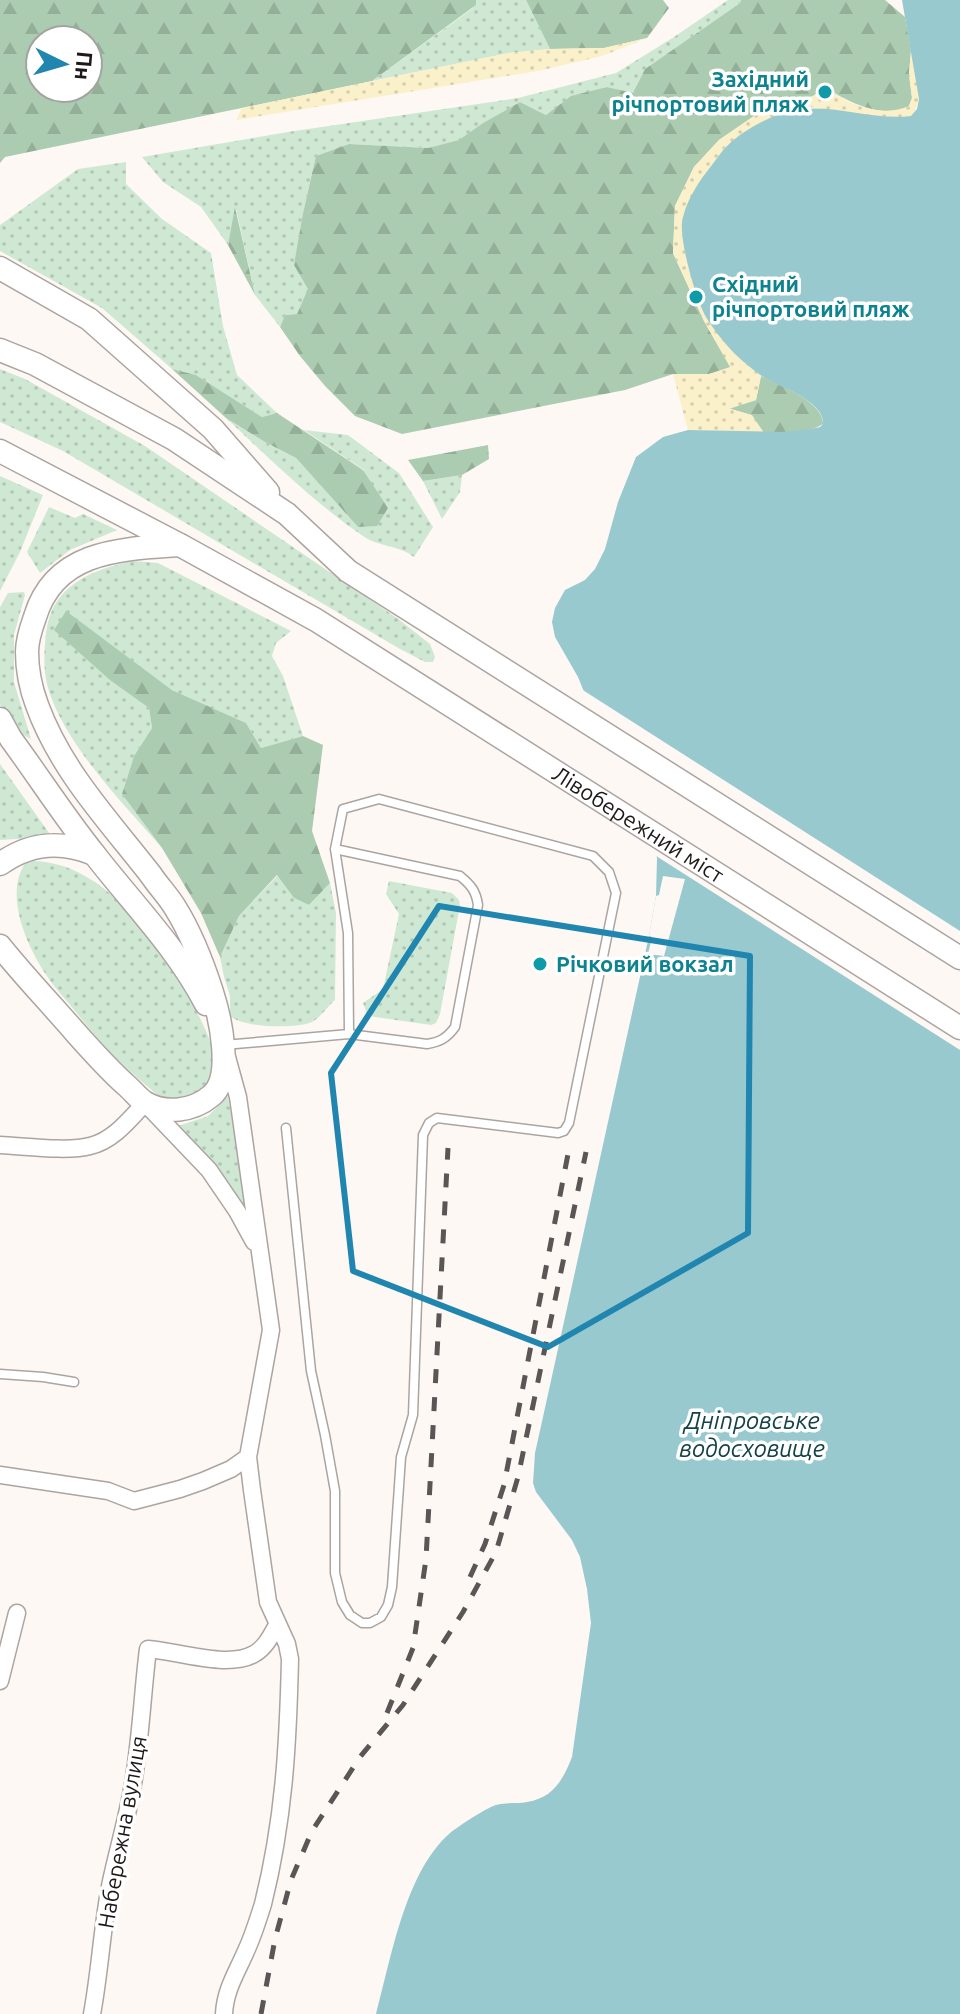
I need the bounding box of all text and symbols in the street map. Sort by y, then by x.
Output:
north arrow [24,24,104,104]
text: Пн [71,50,98,81]
place label: Західний річпортовий пляж [611,66,809,116]
marker: Західний річпортовий пляж [816,83,834,101]
place label: Східний річпортовий пляж [712,271,910,321]
marker: Східний річпортовий пляж [687,288,705,306]
street label: Лівобережний міст [548,760,729,887]
place label: Річковий вокзал [556,951,734,976]
marker: Річковий вокзал [531,955,549,973]
water label: Дніпровське водосховище [679,1407,825,1462]
street label: Набережна вулиця [92,1734,151,1930]

